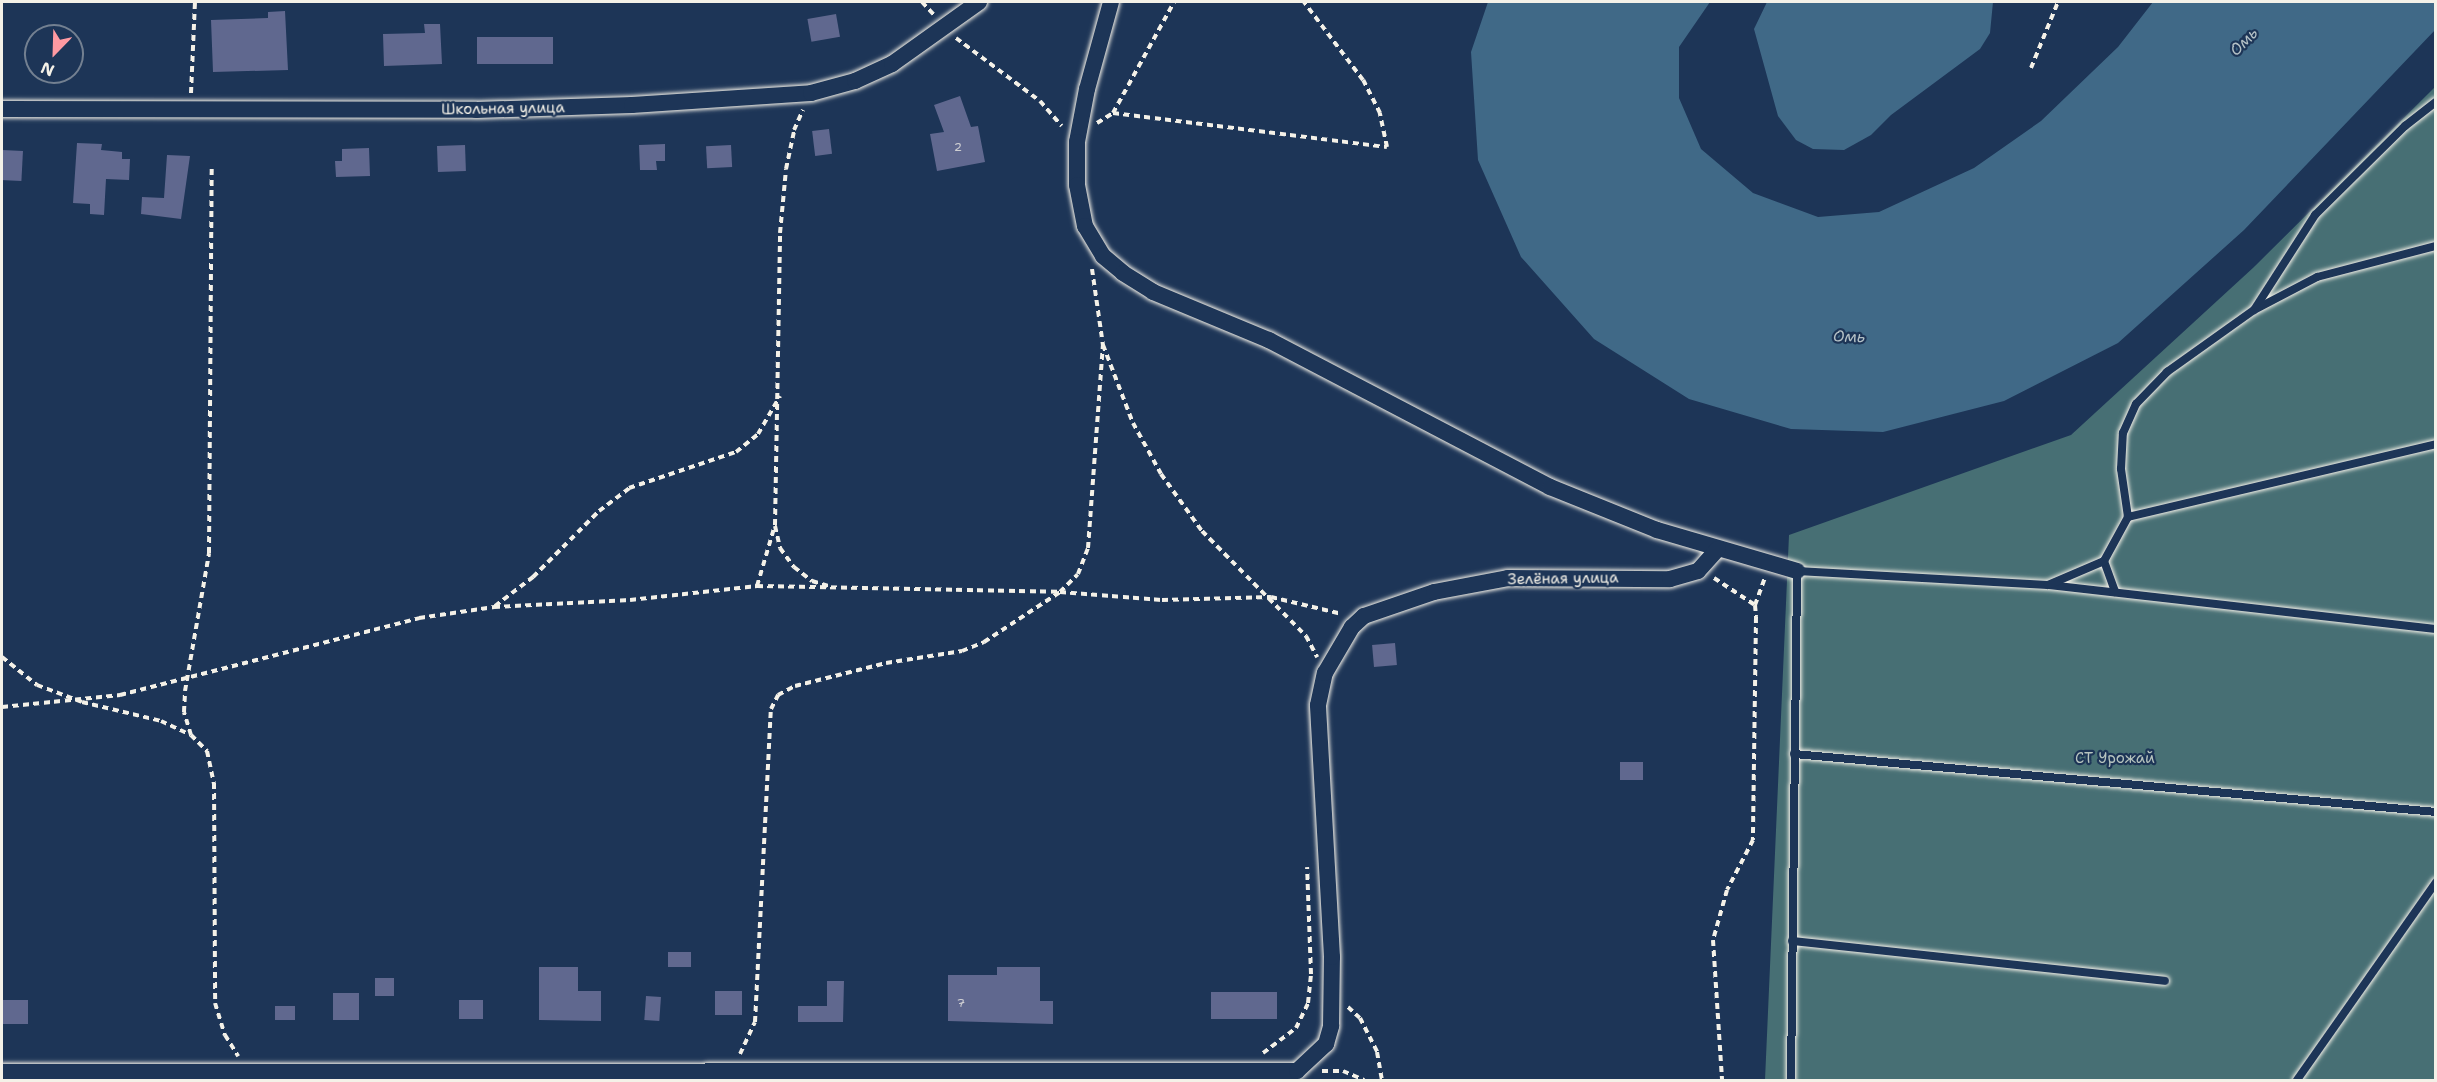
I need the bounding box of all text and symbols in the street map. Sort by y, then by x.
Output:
north arrow [24,24,84,84]
water label: Омь [2226,24,2262,60]
text: N [38,57,57,81]
street label: Школьная улица [441,99,565,119]
house number: 2 [954,141,962,155]
water label: Омь [1833,327,1865,347]
street label: Зелёная улица [1507,569,1619,589]
park label: СТ Урожай [2075,750,2155,768]
house number: 7 [957,997,965,1011]

